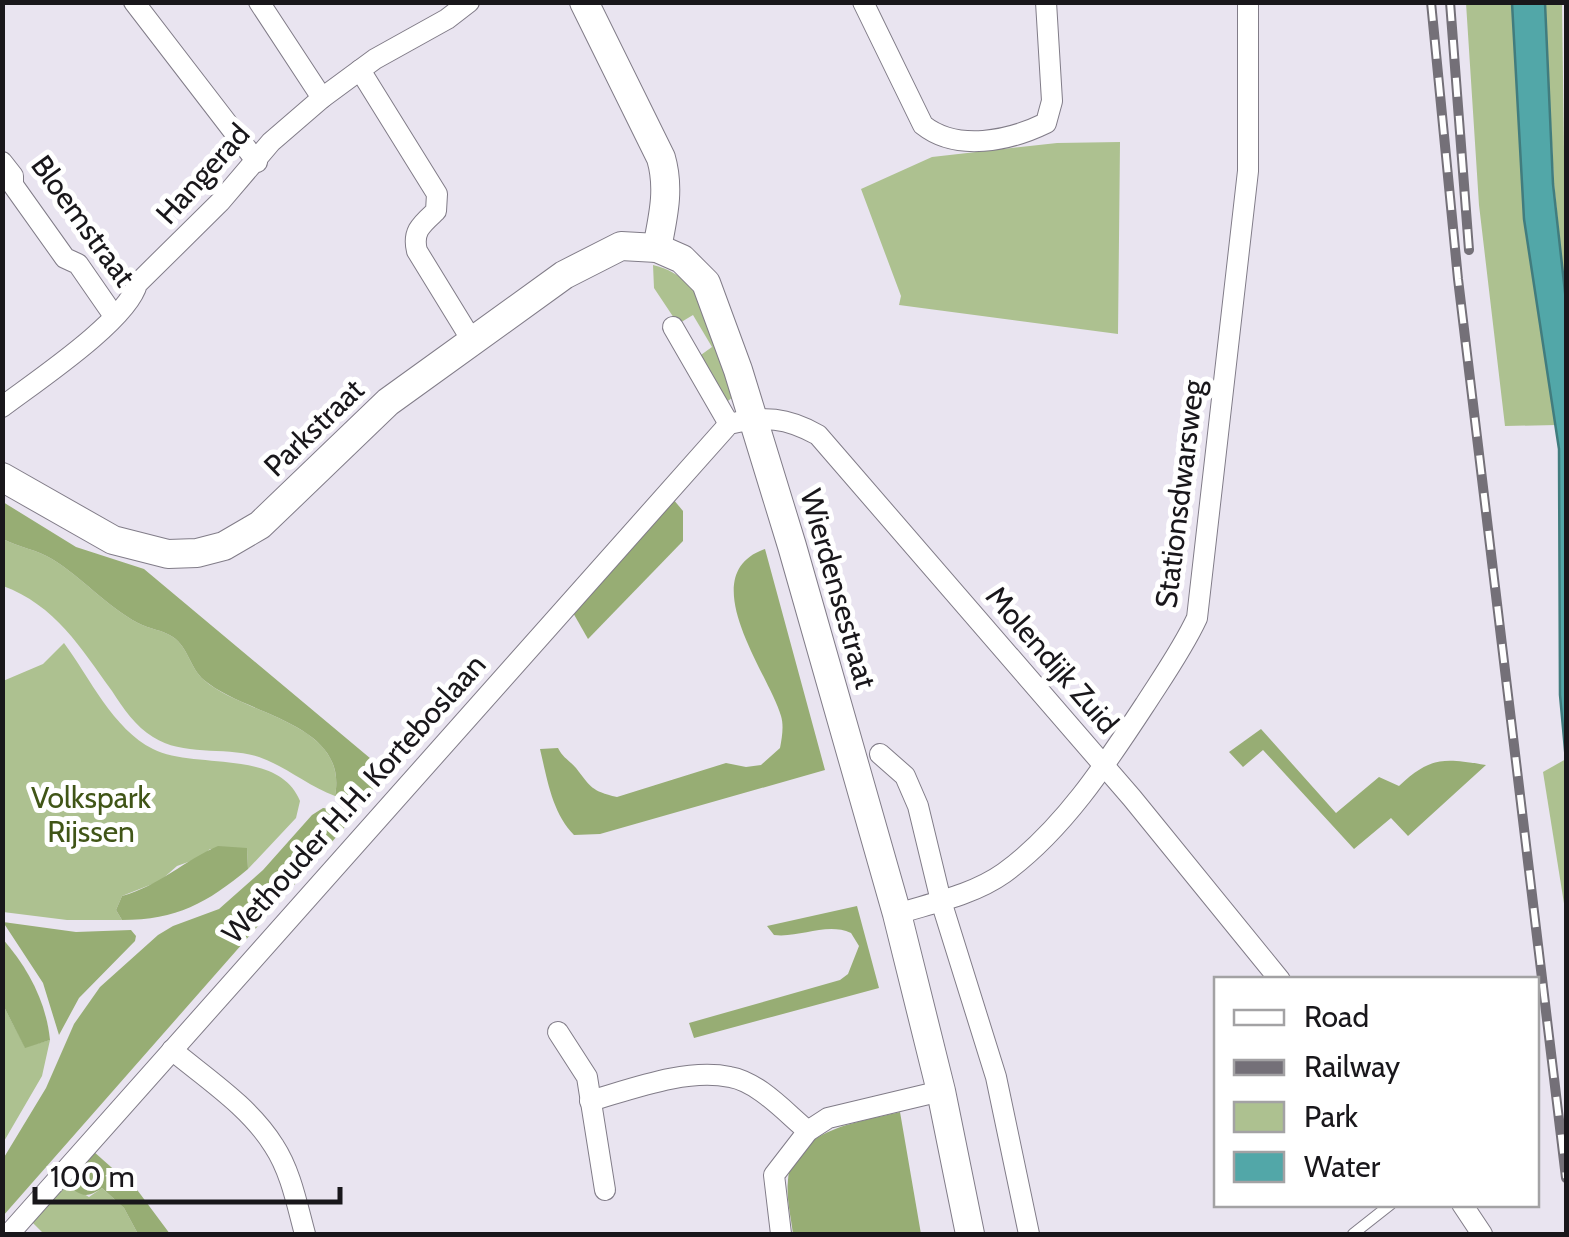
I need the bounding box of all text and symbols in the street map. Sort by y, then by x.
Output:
street label: Hangerad [148,116,257,232]
street label: Bloemstraat [23,148,143,294]
street label: Parkstraat [256,371,371,484]
street label: Stationsdwarsweg [1147,377,1212,610]
street label: Wierdensestraat [792,485,885,693]
street label: Molendijk Zuid [978,578,1126,741]
street label: Wethouder H.H. Korteboslaan [214,646,493,951]
park label: Volkspark Rijssen [31,779,152,850]
legend [1214,977,1539,1207]
text: Road [1304,998,1369,1035]
text: Railway [1304,1048,1400,1085]
text: Park [1304,1098,1359,1135]
scale bar [35,1142,340,1204]
text: Water [1304,1148,1381,1185]
text: 100 m [50,1158,135,1195]

